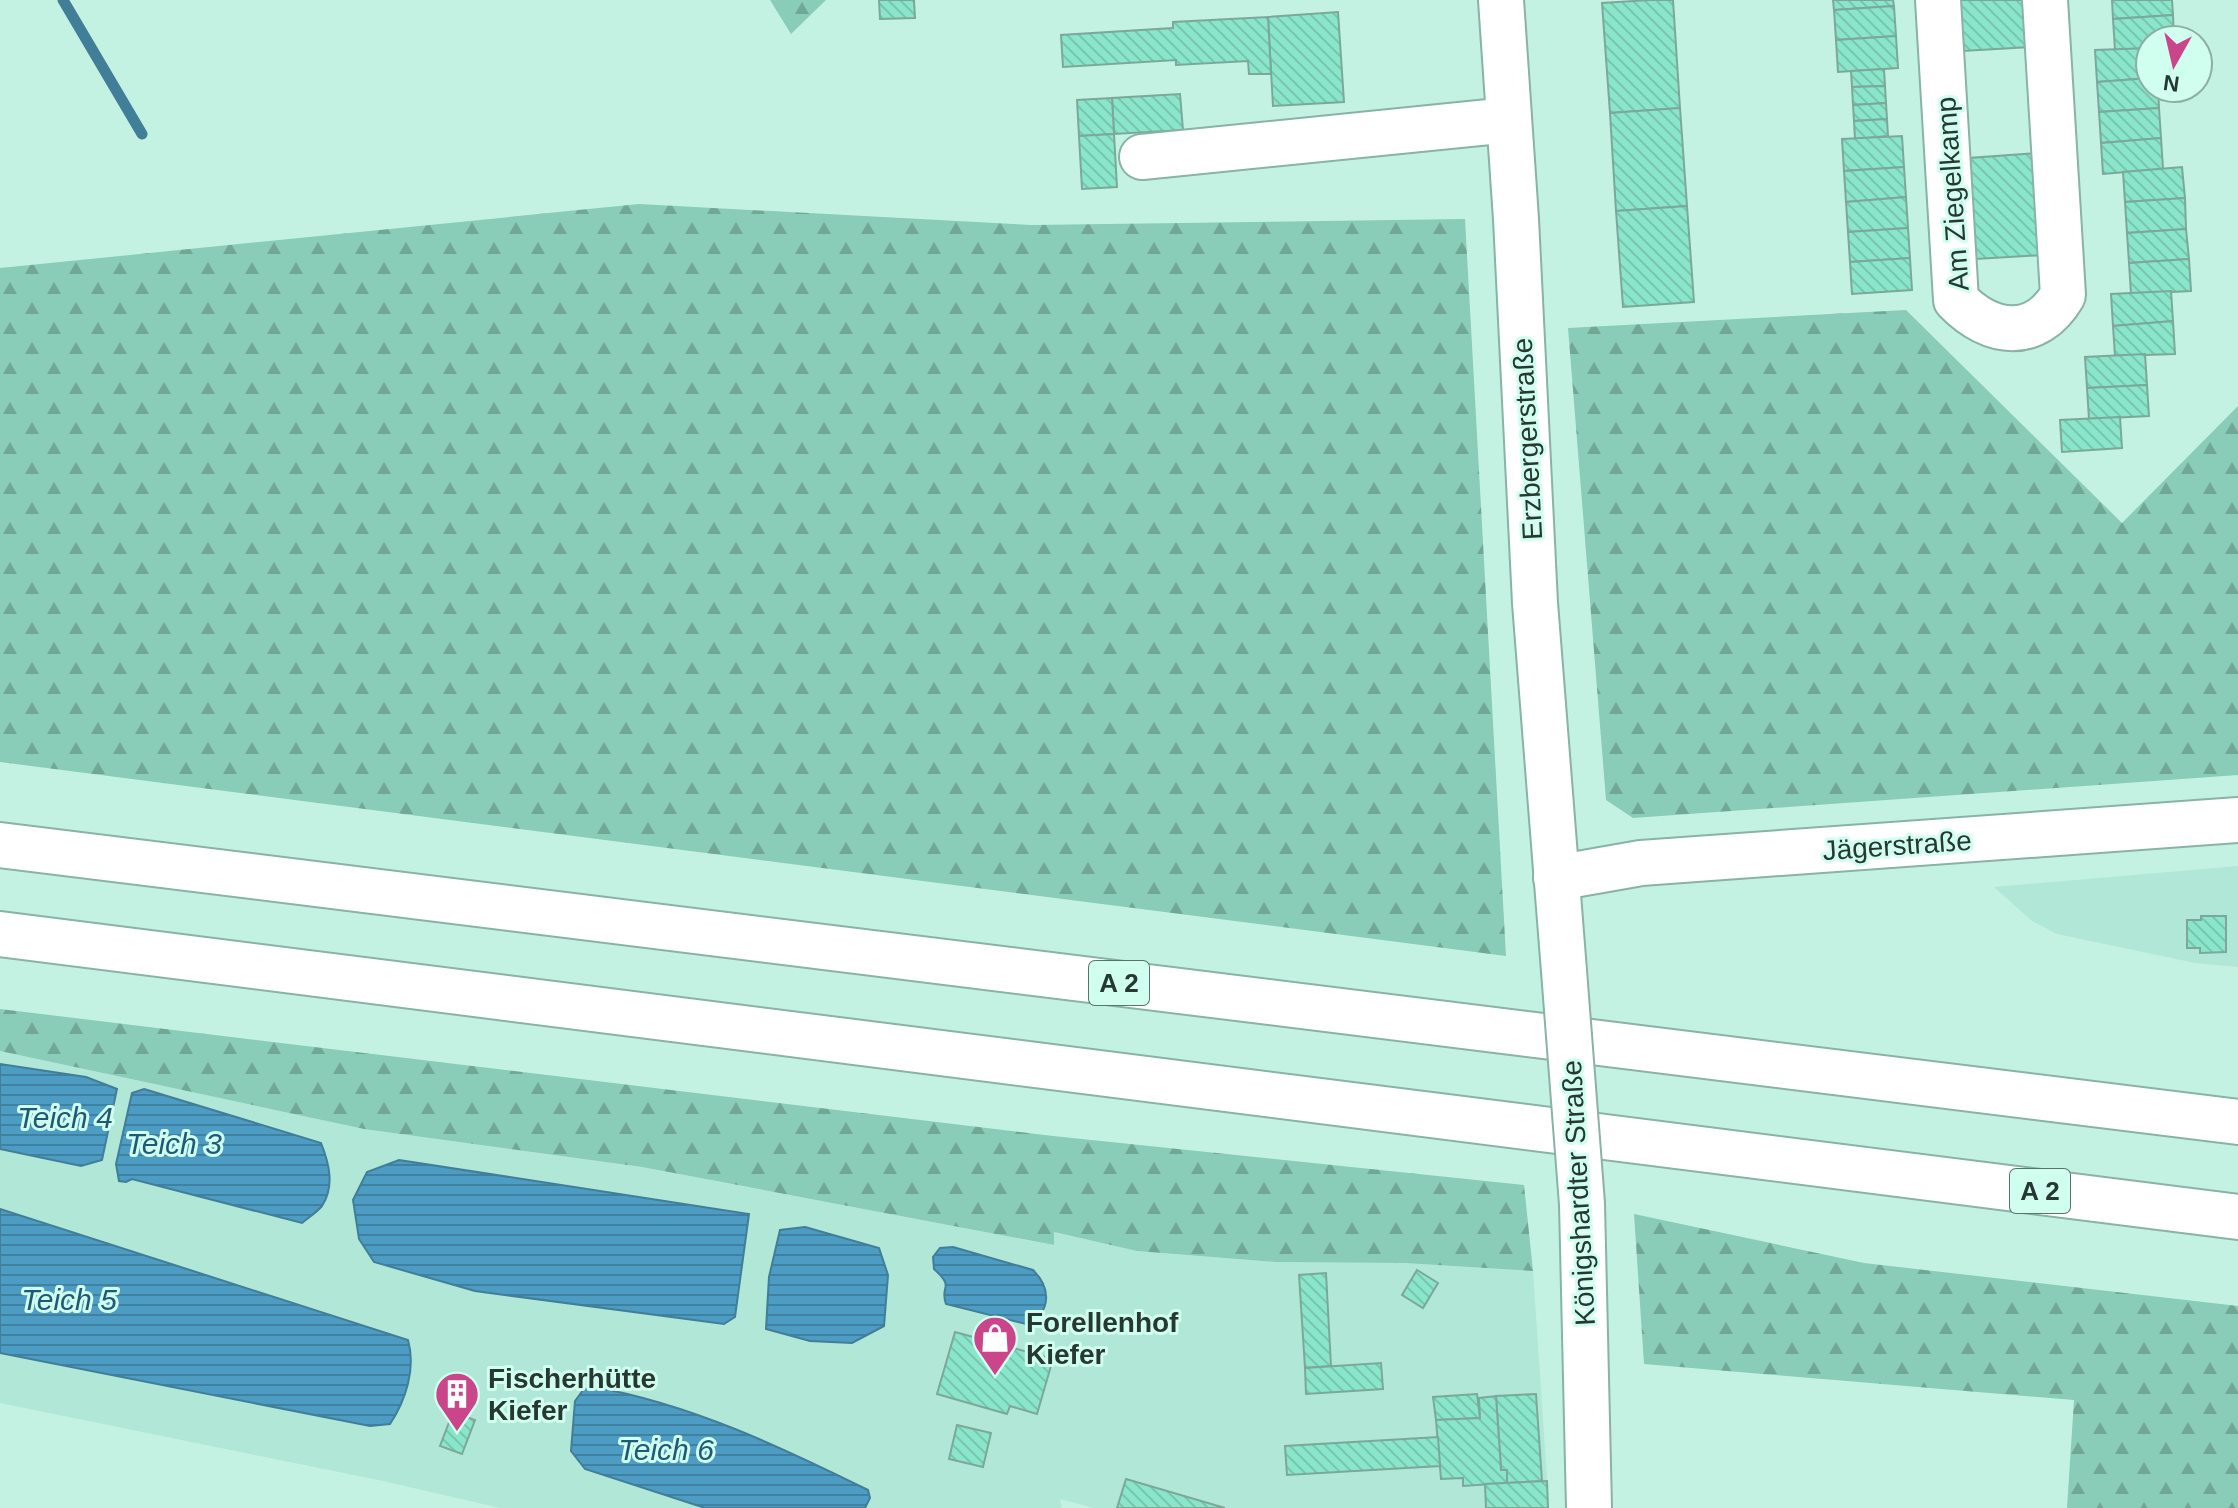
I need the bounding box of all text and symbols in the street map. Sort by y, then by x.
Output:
north arrow [2134,24,2214,104]
text: N [2162,70,2181,97]
street label: Am Ziegelkamp [1930,96,1975,292]
street label: Erzbergerstraße [1507,337,1548,541]
street label: Jägerstraße [1821,825,1973,866]
road number: A 2 [1089,961,1149,1005]
street label: Königshardter Straße [1556,1059,1601,1327]
water label: Teich 4 [17,1101,113,1134]
water label: Teich 3 [126,1127,222,1160]
road number: A 2 [2010,1169,2070,1213]
water label: Teich 5 [21,1283,117,1316]
place label: Forellenhof Kiefer [1026,1307,1179,1370]
shop icon: Forellenhof Kiefer [971,1314,1019,1377]
place label: Fischerhütte Kiefer [488,1363,656,1426]
building icon: Fischerhütte Kiefer [433,1370,481,1433]
water label: Teich 6 [618,1433,714,1466]

